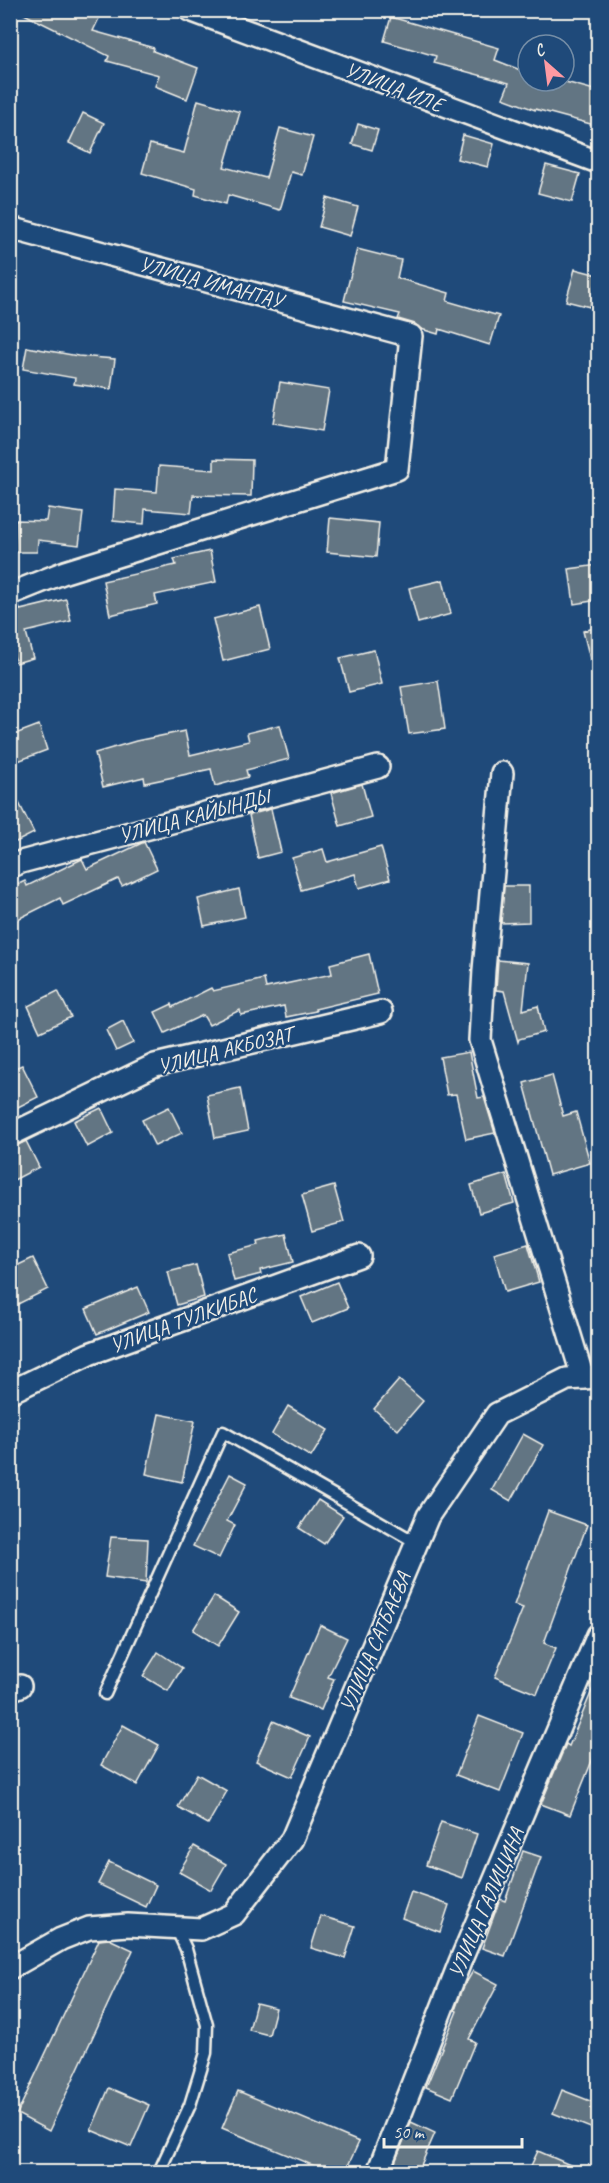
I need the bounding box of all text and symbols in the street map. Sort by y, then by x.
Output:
north arrow [516,33,576,93]
text: С [531,39,549,61]
street label: УЛИЦА ИЛЕ [341,56,449,119]
street label: УЛИЦА ИМАНТАУ [136,250,289,314]
street label: УЛИЦА КАЙЫНДЫ [116,782,276,849]
street label: УЛИЦА АКБОЗАТ [155,1019,300,1079]
street label: УЛИЦА ТУЛКИБАС [106,1281,261,1359]
street label: УЛИЦА САТБАЕВА [334,1567,417,1716]
street label: УЛИЦА ГАЛИЦИНА [443,1823,530,1982]
scale bar [384,2111,522,2149]
text: 50 m [393,2121,426,2143]

